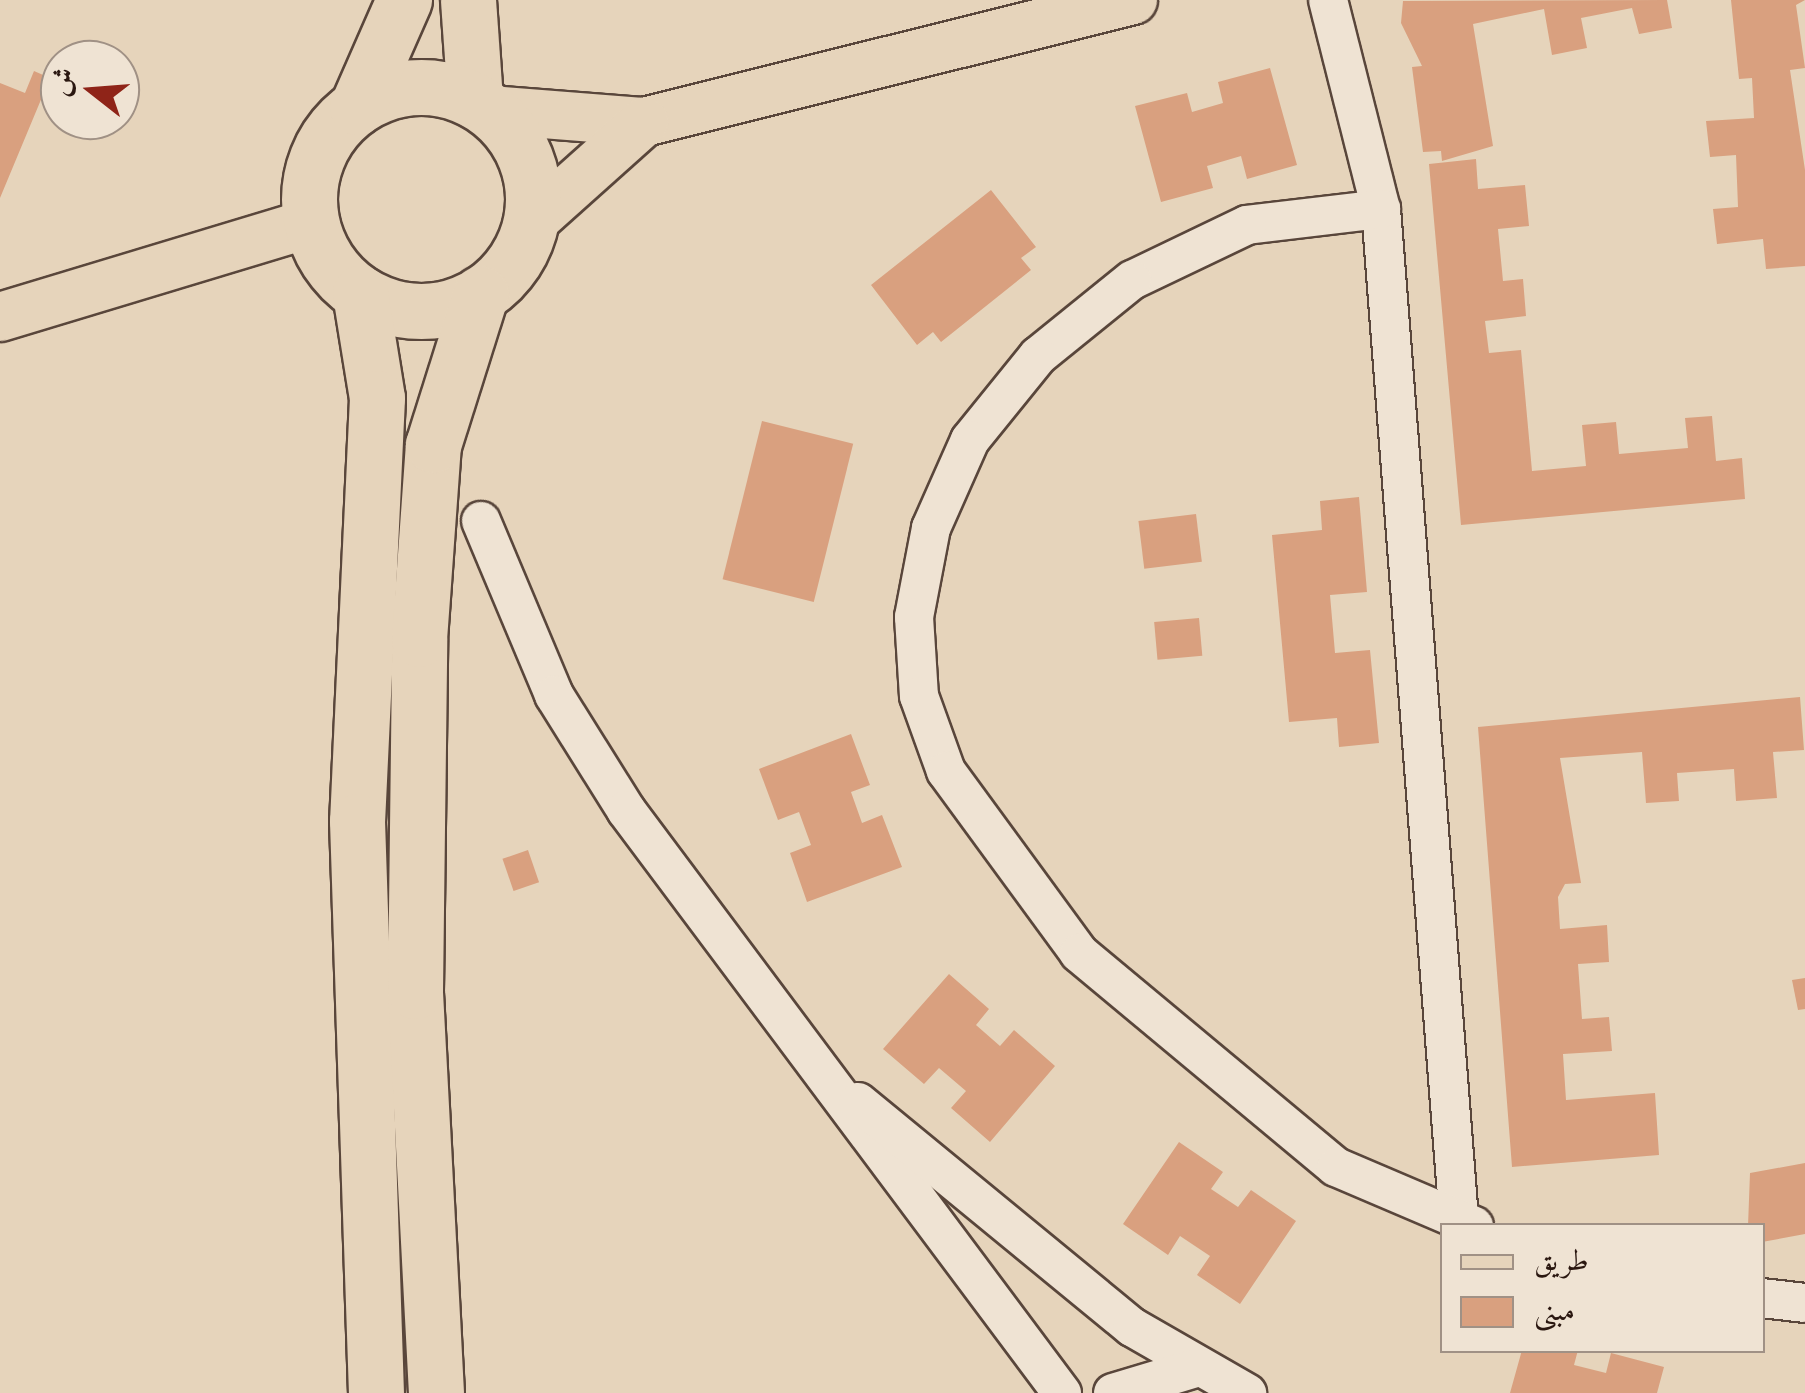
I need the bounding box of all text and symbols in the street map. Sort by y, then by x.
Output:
north arrow [40,40,140,140]
text: ش [42,63,84,100]
legend [1440,1223,1765,1353]
text: طريق [1534,1243,1589,1280]
text: مبنى [1534,1293,1575,1330]

